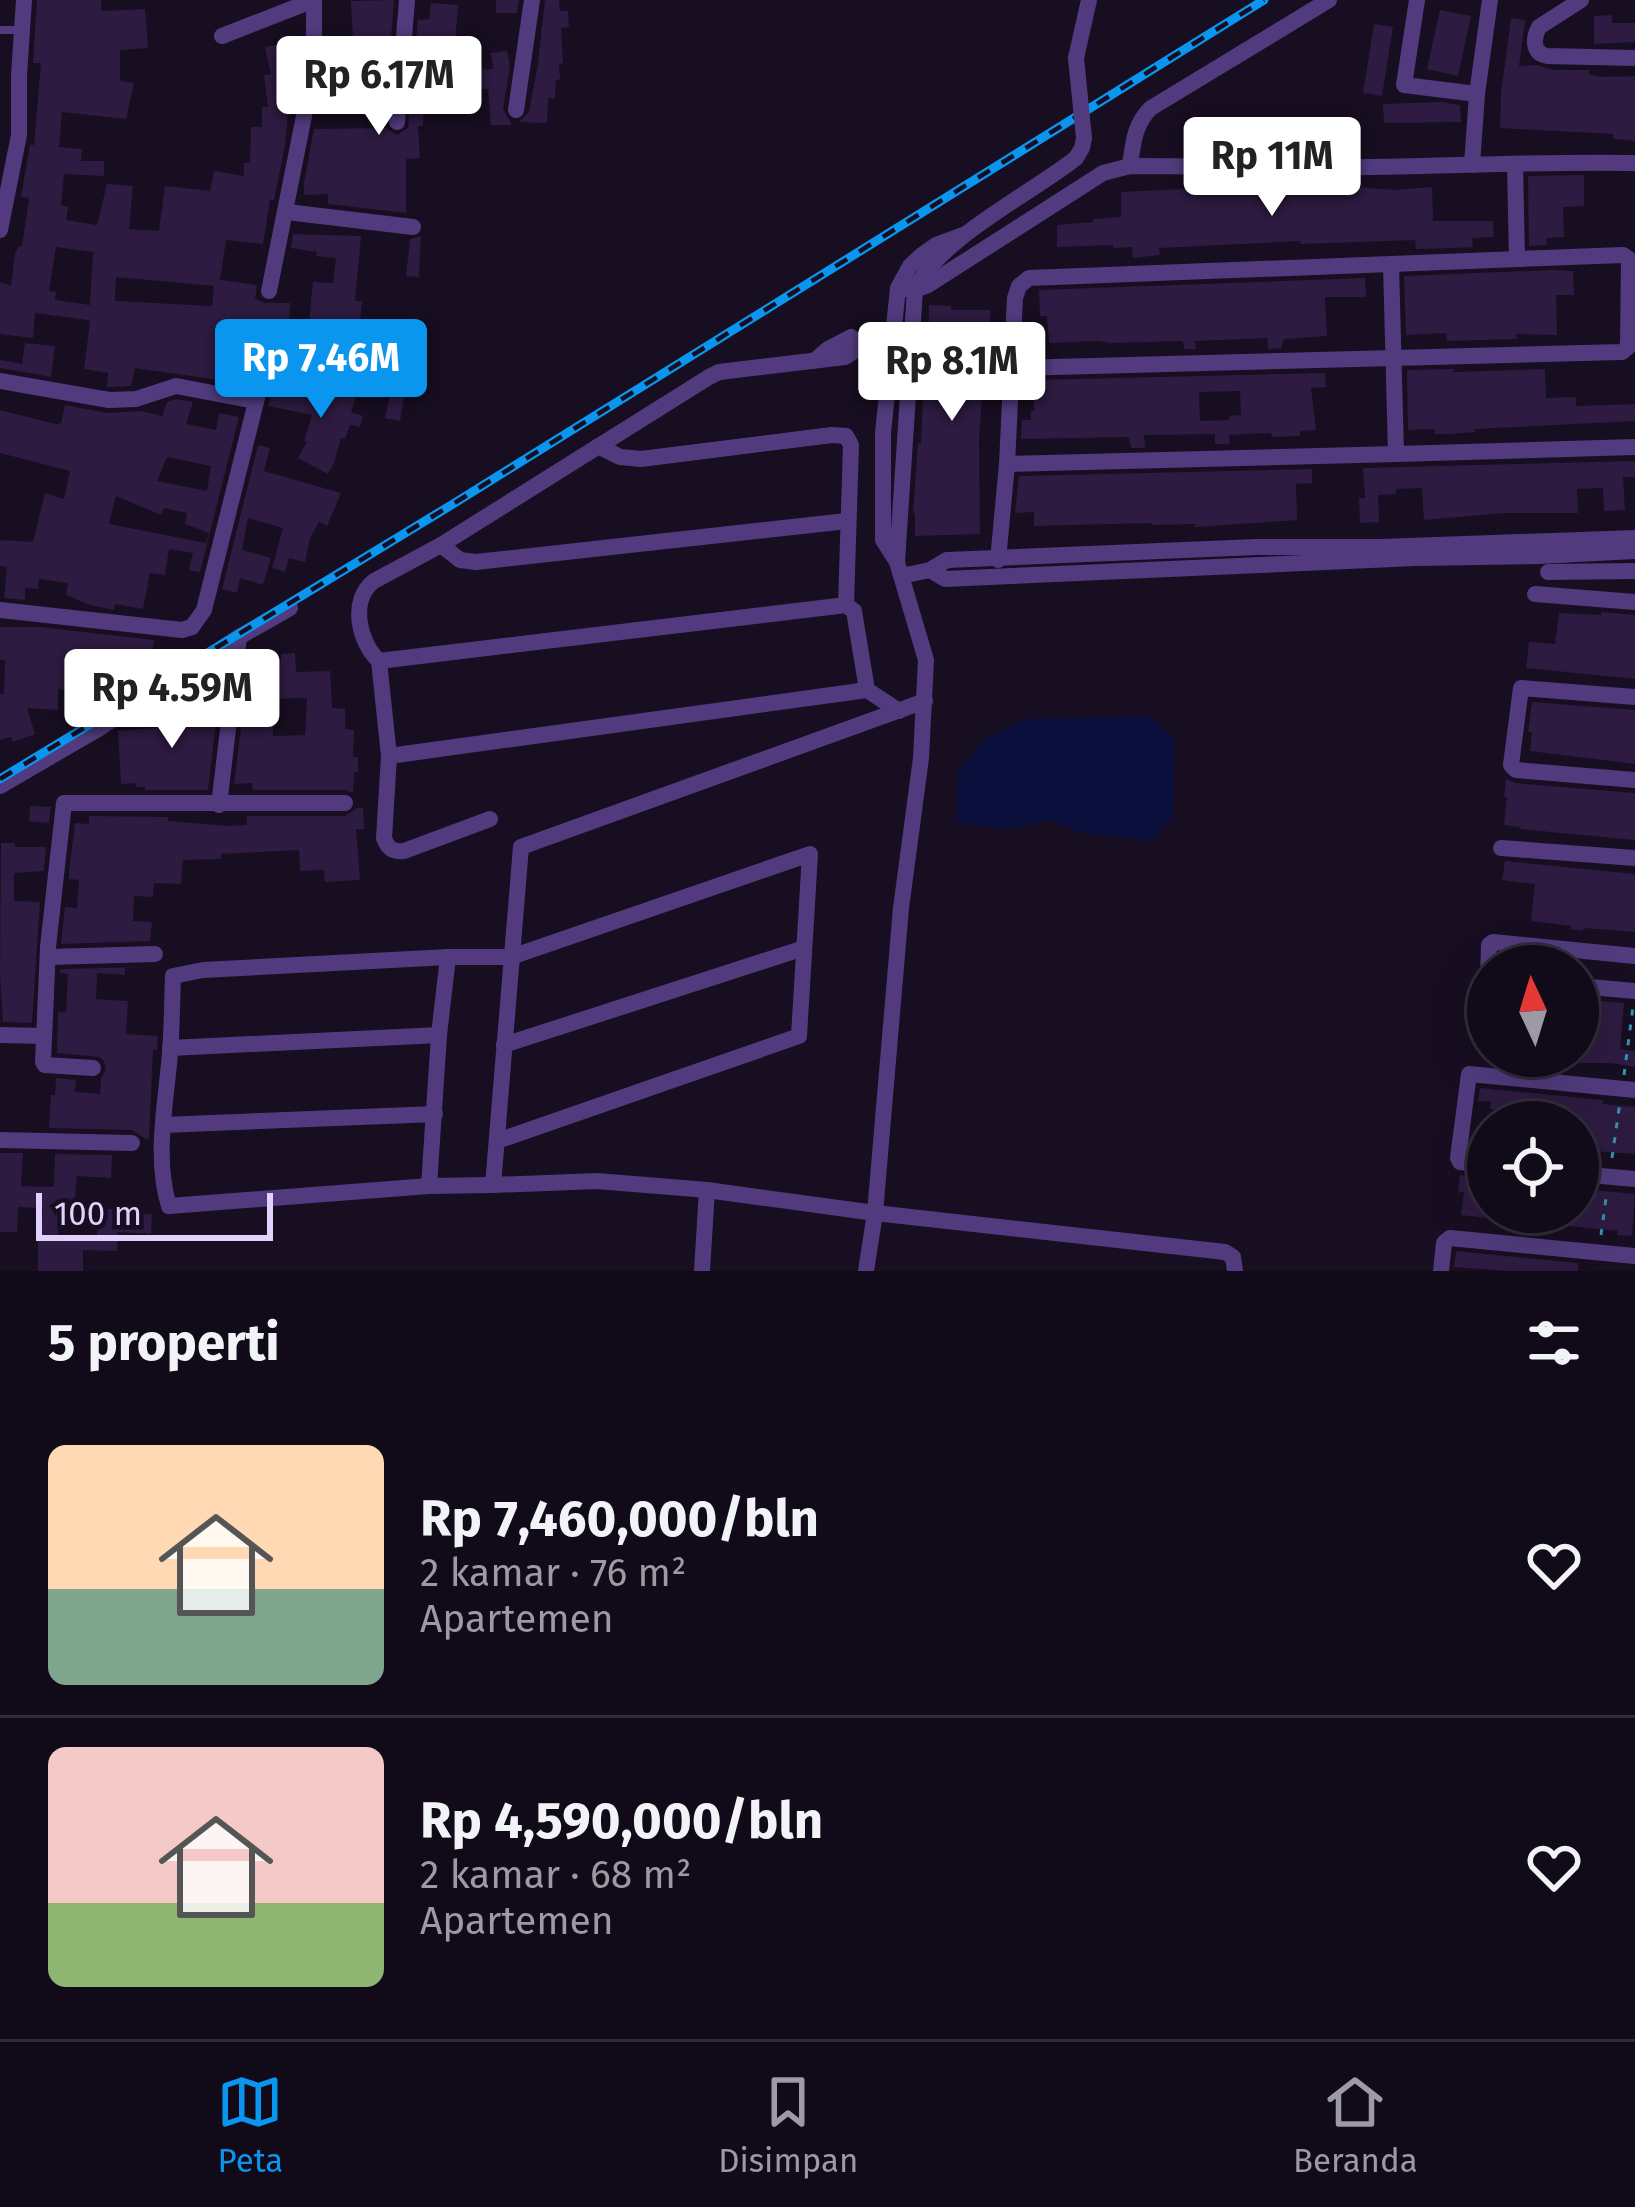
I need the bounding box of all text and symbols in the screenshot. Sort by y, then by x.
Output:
pin: Rp 6.17M [255,36,503,138]
text: Rp 6.17M [303,52,455,98]
pin: Rp 11M [1174,117,1370,219]
text: Rp 11M [1211,133,1333,179]
pin: Rp 7.46M [197,319,445,421]
pin: Rp 8.1M [841,322,1063,424]
text: Rp 7.46M [242,335,400,381]
text: Rp 8.1M [885,338,1019,384]
pin: Rp 4.59M [48,649,296,751]
text: Rp 4.59M [91,665,253,711]
north arrow [1467,945,1599,1077]
map controls [1467,945,1599,1233]
button: locate [1467,1101,1599,1233]
scale bar [36,1187,273,1240]
text: 100 m [54,1194,142,1234]
icon: filters [1521,1310,1587,1376]
text: 5 properti [48,1312,280,1374]
text: Rp 7,460,000/bln [420,1488,819,1550]
icon: home [144,1493,288,1637]
icon: heart [1521,1532,1587,1598]
text: 2 kamar · 76 m² [420,1550,686,1596]
text: Apartemen [420,1596,614,1642]
text: Rp 4,590,000/bln [420,1790,823,1852]
icon: home [144,1795,288,1939]
icon: heart [1521,1834,1587,1900]
text: 2 kamar · 68 m² [420,1852,691,1898]
text: Apartemen [420,1898,614,1944]
tab: Peta [217,2069,283,2181]
tab: Disimpan [718,2069,858,2181]
tab: Beranda [1293,2069,1418,2181]

